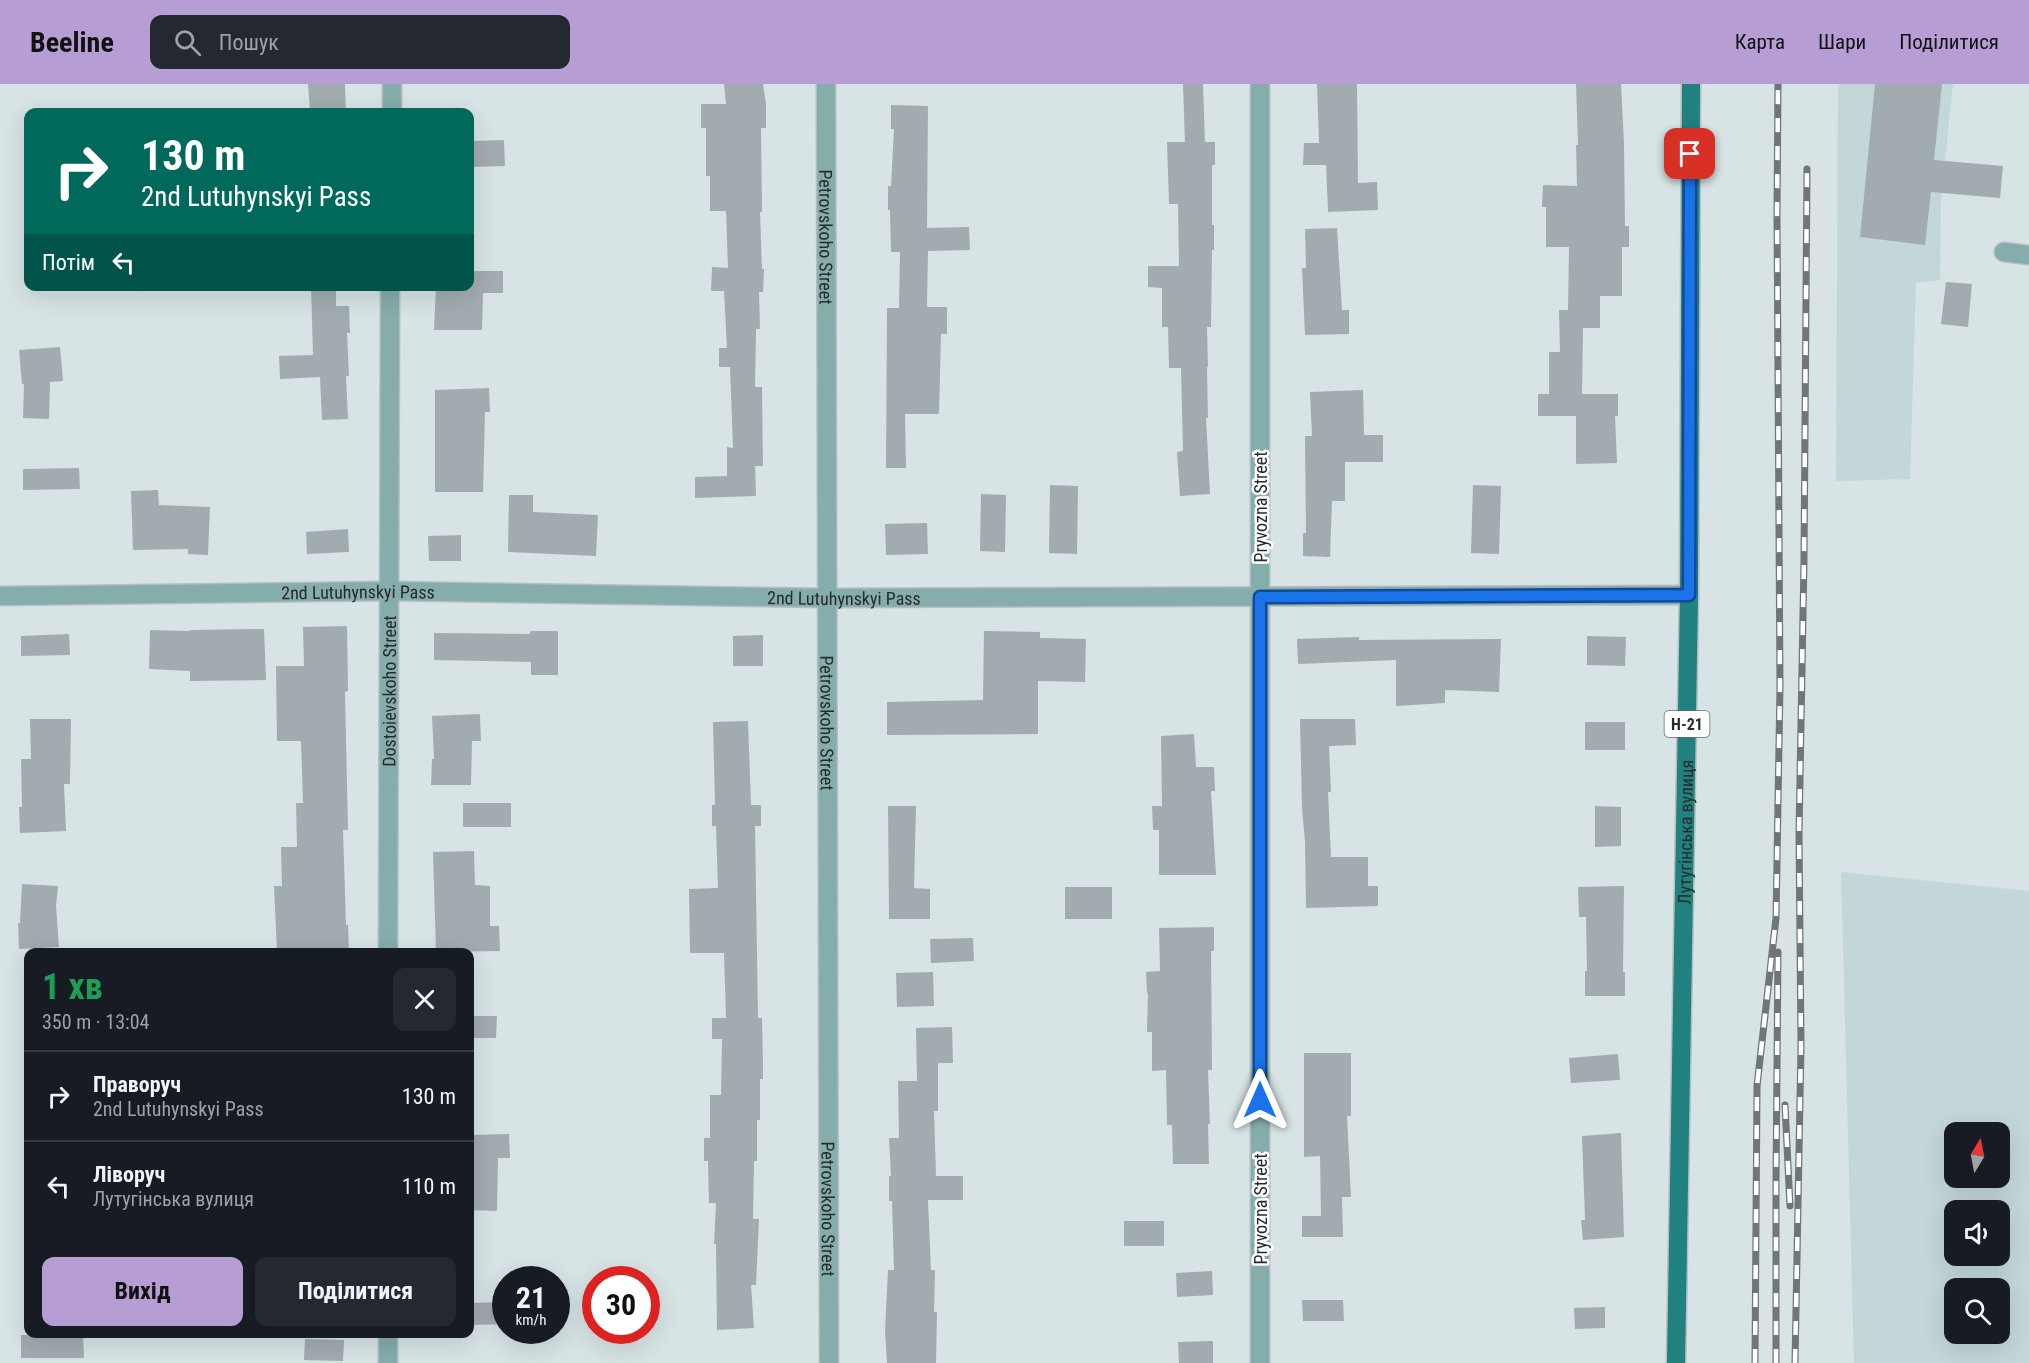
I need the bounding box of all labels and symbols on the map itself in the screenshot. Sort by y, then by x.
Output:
pin [1664,128,1715,179]
street label: Petrovskoho Street [816,169,837,305]
street label: Pryvozna Street [1250,451,1271,563]
street label: 2nd Lutuhynskyi Pass [281,580,435,603]
street label: 2nd Lutuhynskyi Pass [767,587,921,609]
street label: Dostoievskoho Street [378,615,400,767]
street label: Petrovskoho Street [817,655,838,791]
road number: Н-21 [1664,711,1710,737]
street label: Лутугінська вулиця [1673,759,1697,905]
position arrow [1228,1068,1292,1132]
north arrow [1944,1122,2010,1188]
street label: Petrovskoho Street [818,1141,839,1277]
street label: Pryvozna Street [1250,1153,1271,1265]
speed limit sign: 30 [582,1266,660,1344]

